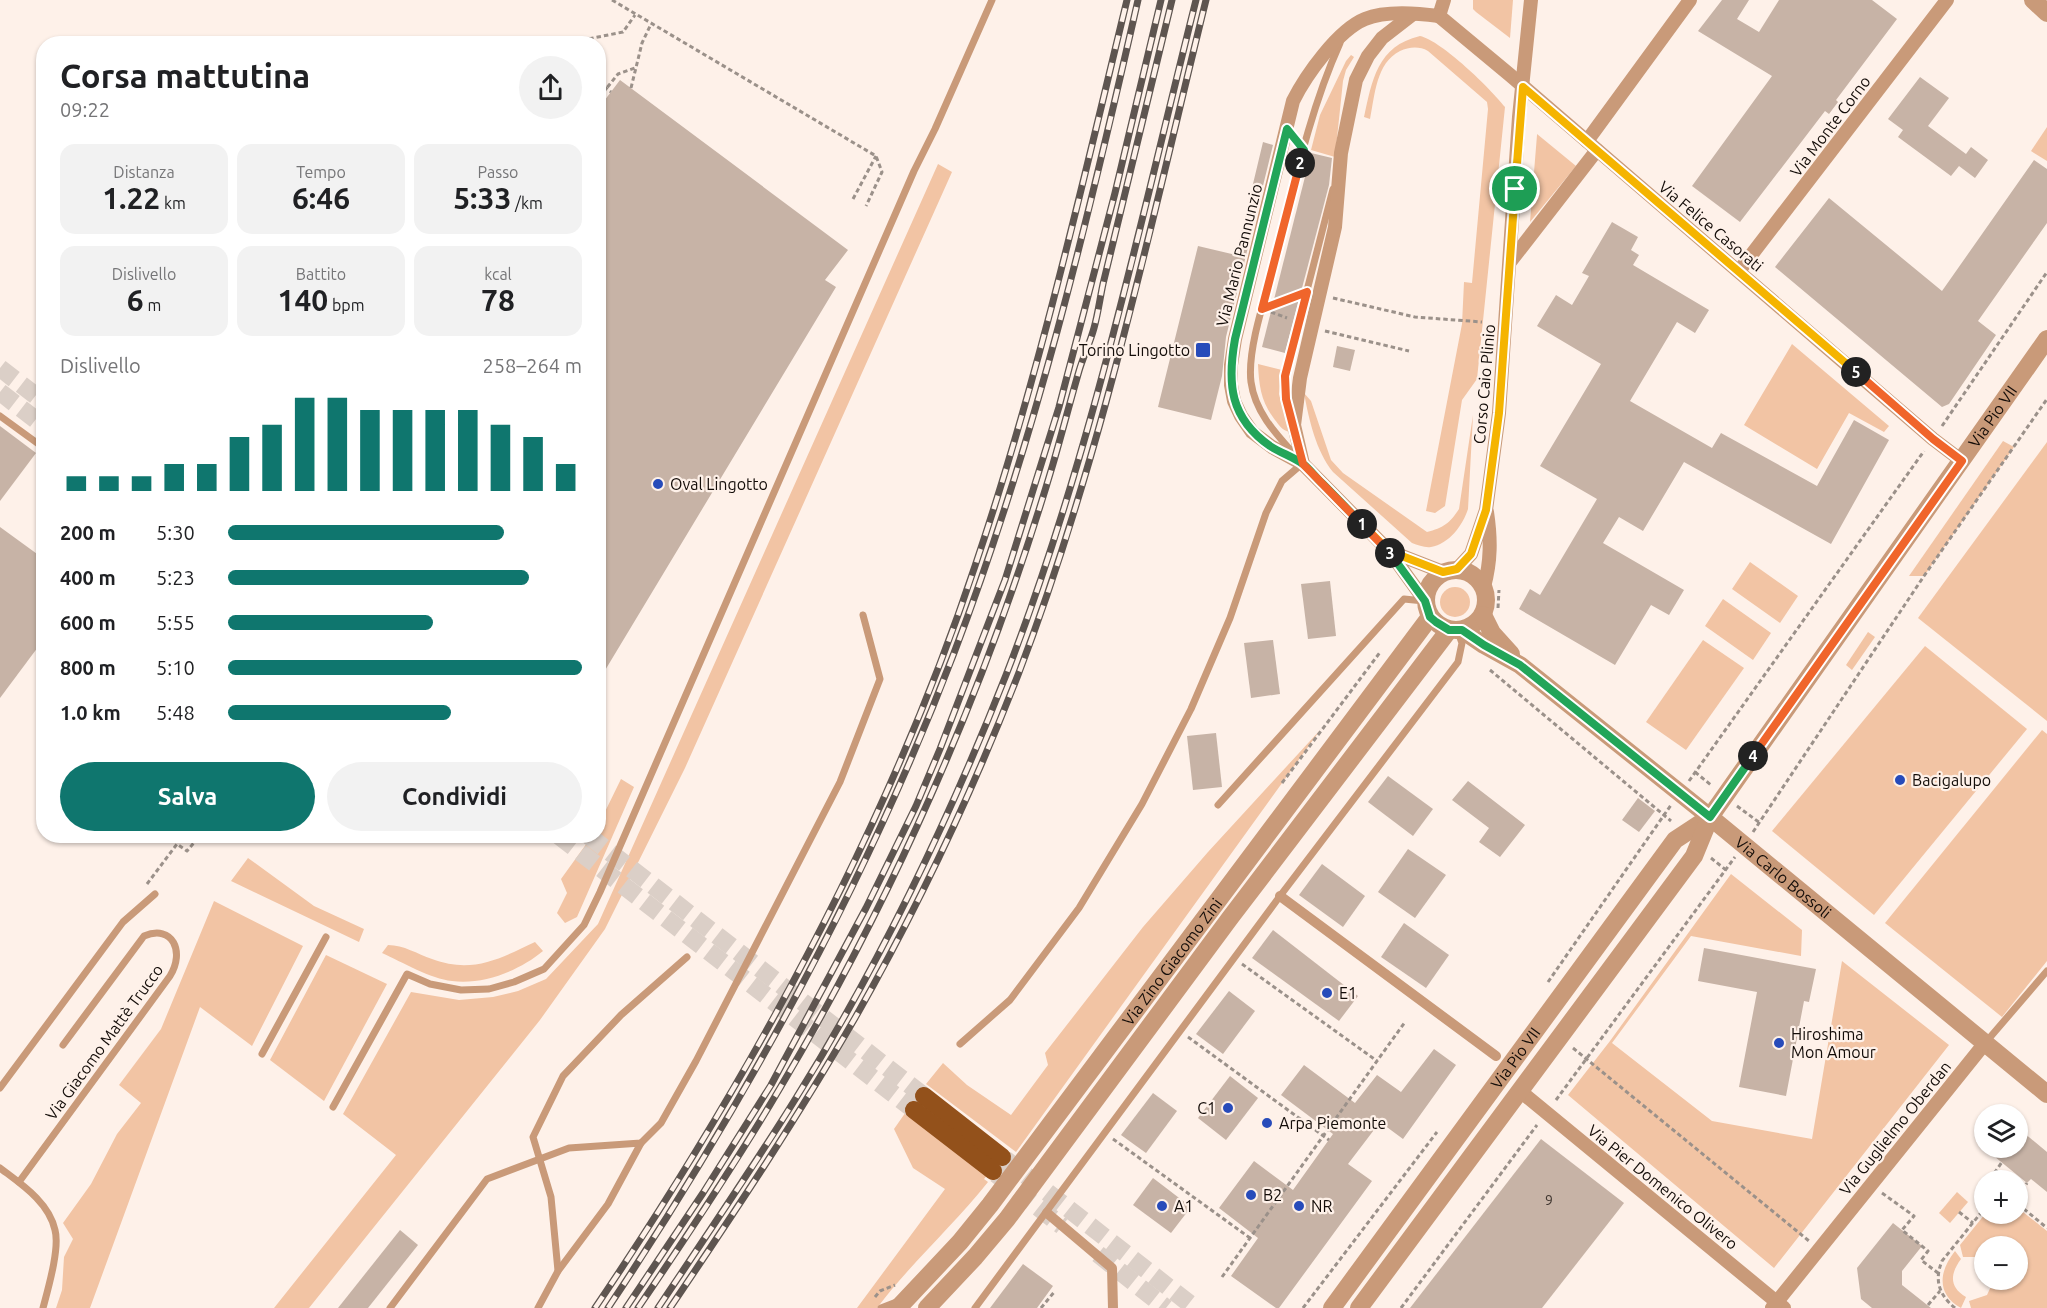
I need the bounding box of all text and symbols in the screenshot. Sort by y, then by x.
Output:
button: share [519,56,582,119]
text: Corsa mattutina [60,57,310,94]
street label: Via Monte Corno [1786,72,1874,180]
text: 09:22 [60,98,110,121]
pin: 2 [1285,148,1315,178]
text: 2 [1295,154,1305,172]
text: Distanza [113,163,175,181]
text: Tempo [296,163,346,181]
text: Passo [478,163,518,181]
pin [1489,163,1540,214]
icon: arrive [1498,172,1531,205]
street label: Via Felice Casorati [1655,177,1767,275]
text: 1.22 [102,181,160,215]
text: 6:46 [292,181,350,215]
text: 5:33 [453,181,511,215]
street label: Via Mario Pannunzio [1213,182,1265,328]
text: km [160,194,186,212]
text: /km [511,194,543,212]
text: Dislivello [112,265,176,283]
text: Battito [296,265,346,283]
text: kcal [484,265,512,283]
text: 6 [127,283,144,317]
text: 140 [278,283,328,317]
text: 78 [481,283,515,317]
text: m [144,296,161,314]
text: bpm [328,296,364,314]
street label: Corso Caio Plinio [1470,323,1498,445]
place label: Torino Lingotto [1079,341,1190,359]
marker: Torino Lingotto [1194,341,1212,359]
text: Dislivello [60,354,141,377]
text: 258–264 m [483,354,582,377]
pin: 5 [1841,357,1871,387]
text: 5 [1851,363,1861,381]
street label: Via Pio VII [1965,382,2020,451]
place label: Oval Lingotto [670,475,768,493]
marker: Oval Lingotto [651,477,665,491]
pin: 1 [1347,509,1377,539]
text: 1 [1357,515,1367,533]
text: 200 m [60,521,116,544]
text: 5:30 [156,521,195,544]
pin: 3 [1375,538,1405,568]
text: 3 [1385,544,1395,562]
text: 400 m [60,566,116,589]
text: 5:23 [156,566,195,589]
text: 600 m [60,611,116,634]
text: 5:55 [156,611,195,634]
text: 800 m [60,656,116,679]
text: 5:10 [156,656,195,679]
text: 1.0 km [60,701,121,724]
text: 5:48 [156,701,195,724]
pin: 4 [1738,741,1768,771]
text: 4 [1748,747,1758,765]
button: Salva [60,762,315,831]
button: Condividi [327,762,582,831]
place label: Bacigalupo [1912,771,1991,789]
marker: Bacigalupo [1893,773,1907,787]
street label: Via Carlo Bossoli [1732,833,1835,922]
street label: Via Zino Giacomo Zini [1119,895,1225,1029]
street label: Via Giacomo Mattè Trucco [42,961,166,1123]
place label: E1 [1339,984,1357,1002]
marker: E1 [1320,986,1334,1000]
street label: Via Pio VII [1487,1024,1544,1092]
place label: Hiroshima Mon Amour [1791,1025,1876,1061]
marker: Hiroshima Mon Amour [1772,1036,1786,1050]
street label: Via Guglielmo Oberdan [1836,1058,1954,1198]
place label: C1 [1197,1099,1216,1117]
marker: C1 [1221,1101,1235,1115]
map controls [1974,1104,2028,1290]
button: layers [1974,1104,2028,1158]
place label: Arpa Piemonte [1279,1114,1386,1132]
marker: Arpa Piemonte [1260,1116,1274,1130]
street label: Via Pier Domenico Olivero [1584,1121,1742,1253]
button: + [1974,1170,2028,1224]
place label: B2 [1263,1186,1282,1204]
marker: B2 [1244,1188,1258,1202]
house number: 9 [1545,1192,1553,1208]
place label: A1 [1174,1197,1193,1215]
place label: NR [1311,1197,1332,1215]
marker: A1 [1155,1199,1169,1213]
marker: NR [1292,1199,1306,1213]
button: − [1974,1236,2028,1290]

